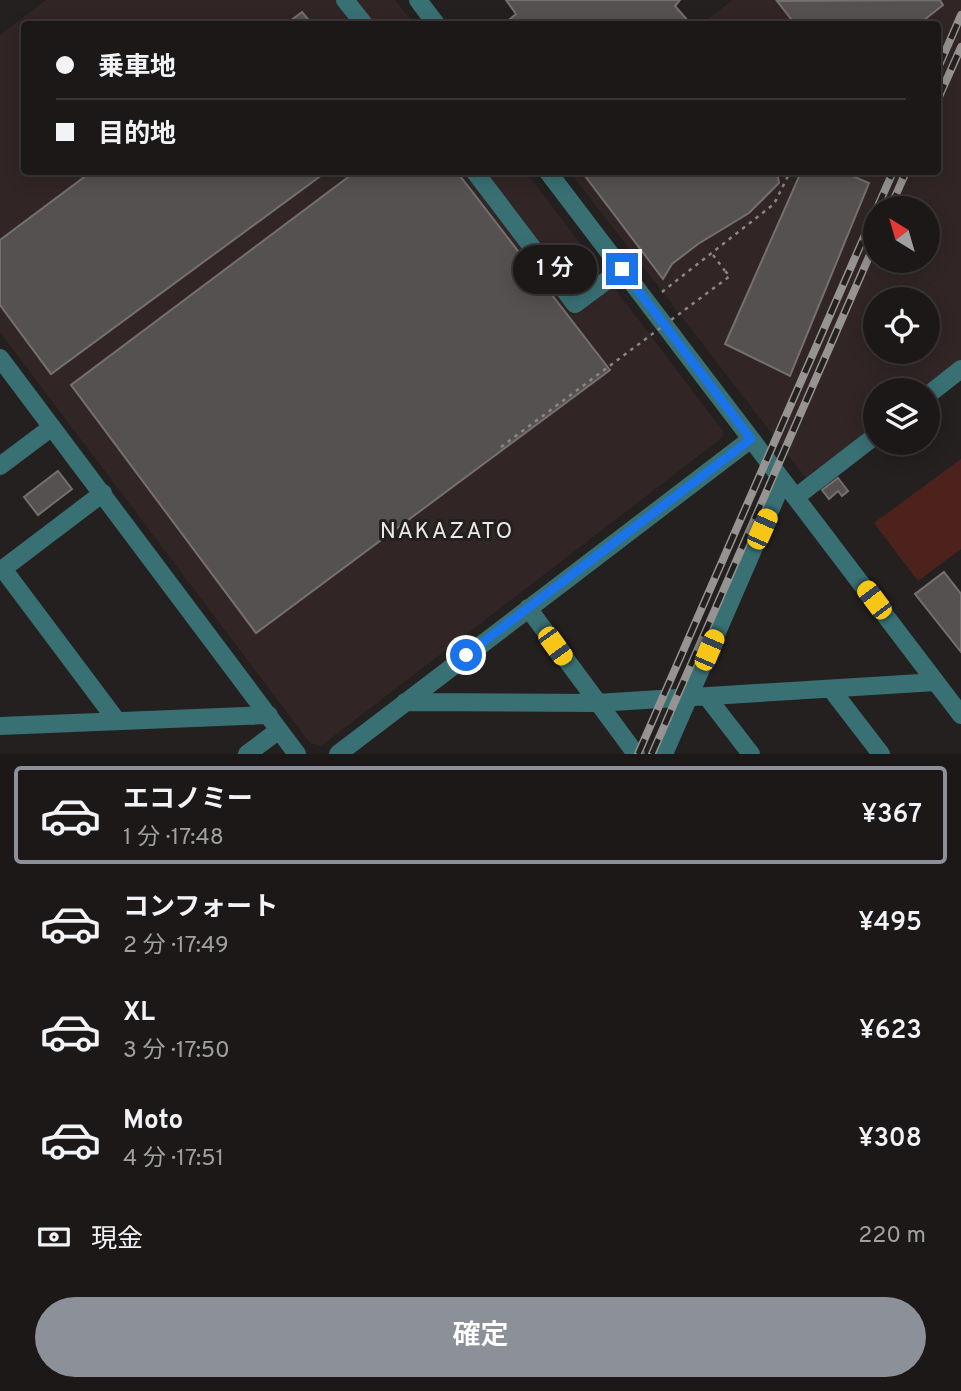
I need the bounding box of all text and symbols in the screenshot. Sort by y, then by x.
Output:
text: 乗車地 [98,52,176,85]
text: 目的地 [98,119,176,152]
north arrow [863,196,940,273]
map controls [863,196,940,455]
callout: 1 分 [514,244,598,294]
route end [606,253,638,285]
text: 1 分 [536,255,574,284]
button: locate [863,287,940,364]
button: layers [863,378,940,455]
car [744,506,781,552]
district label: NAKAZATO [380,518,514,547]
car [853,577,896,623]
car [535,623,576,669]
car [692,627,727,673]
route start [450,639,482,671]
icon: car [39,784,102,847]
text: エコノミー [123,784,253,817]
text: ¥367 [861,799,922,832]
text: 1 分 · 17:48 [123,824,224,853]
icon: car [39,892,102,955]
text: コンフォート [123,892,278,925]
text: ¥495 [858,907,922,940]
text: 2 分 · 17:49 [123,932,229,961]
text: XL [123,997,155,1030]
icon: car [39,1000,102,1063]
text: ¥623 [859,1015,922,1048]
text: 3 分 · 17:50 [123,1037,230,1066]
text: Moto [123,1105,183,1138]
icon: car [39,1108,102,1171]
text: ¥308 [858,1123,922,1156]
text: 4 分 · 17:51 [123,1145,224,1174]
icon: cash [35,1218,73,1256]
text: 220 m [858,1222,926,1251]
text: 現金 [91,1224,143,1257]
button: 確定 [35,1297,926,1377]

